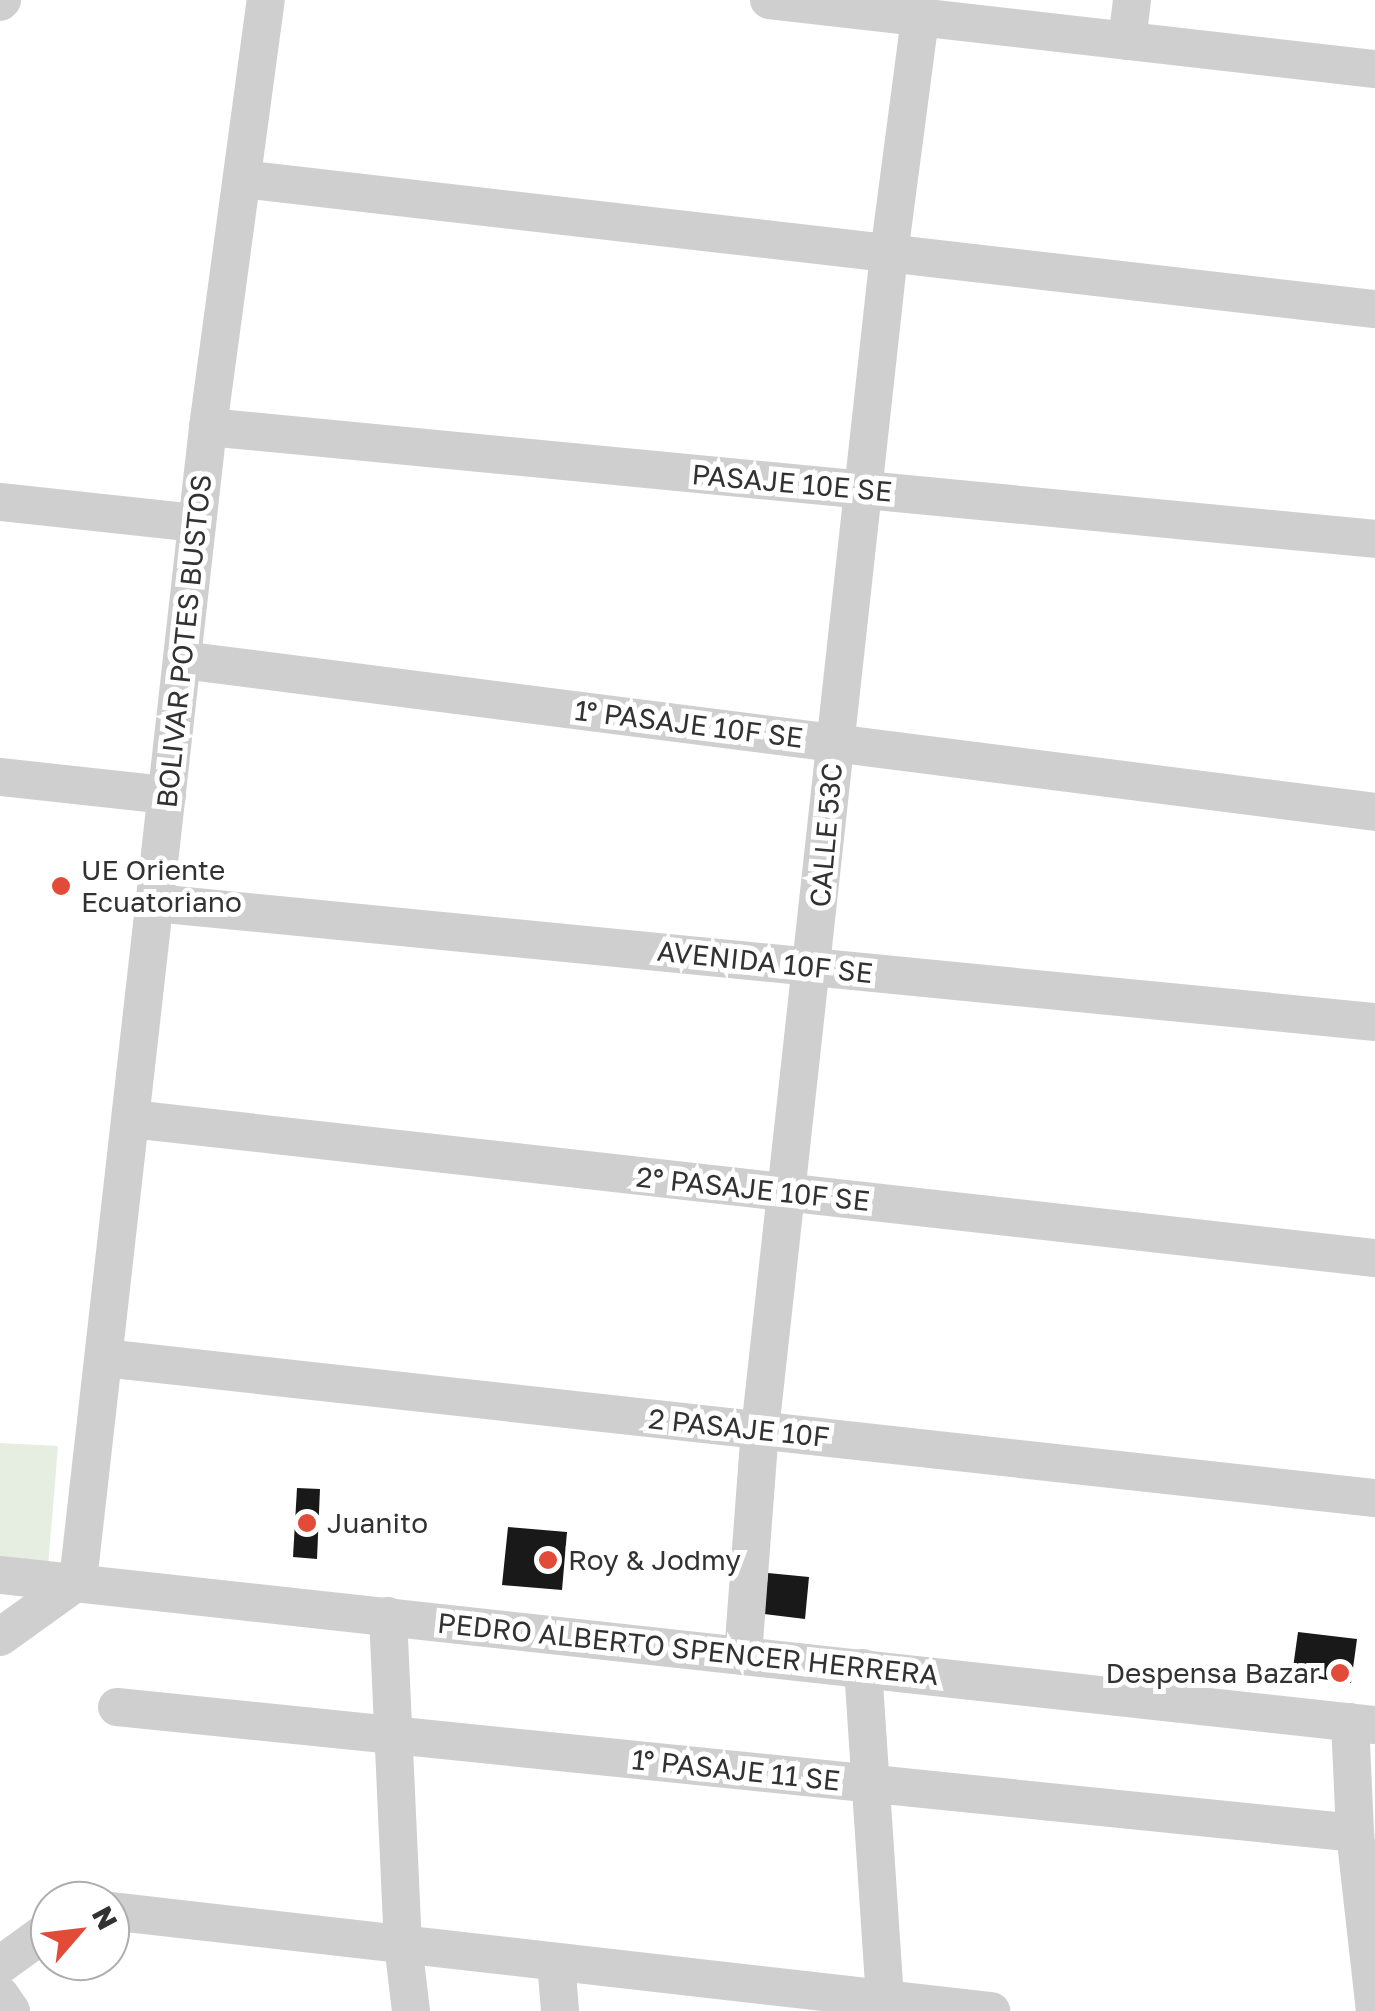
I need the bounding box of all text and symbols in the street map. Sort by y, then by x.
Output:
street label: PASAJE 10E SE [690,458,894,508]
street label: BOLIVAR POTES BUSTOS [150,473,218,809]
street label: 1° PASAJE 10F SE [573,693,805,755]
street label: CALLE 53C [803,761,849,909]
place label: UE Oriente Ecuatoriano [81,853,242,919]
marker: UE Oriente Ecuatoriano [50,875,72,897]
street label: AVENIDA 10F SE [656,934,874,990]
street label: 2° PASAJE 10F SE [635,1160,871,1218]
street label: 2 PASAJE 10F [647,1402,831,1454]
place label: Juanito [327,1506,428,1540]
marker: Juanito [296,1512,318,1534]
place label: Roy & Jodmy [568,1543,741,1577]
marker: Roy & Jodmy [537,1549,559,1571]
street label: PEDRO ALBERTO SPENCER HERRERA [436,1606,940,1692]
place label: Despensa Bazar [1105,1656,1320,1690]
marker: Despensa Bazar [1329,1662,1351,1684]
street label: 1° PASAJE 11 SE [630,1742,842,1798]
north arrow [30,1881,130,1981]
text: N [86,1900,125,1935]

